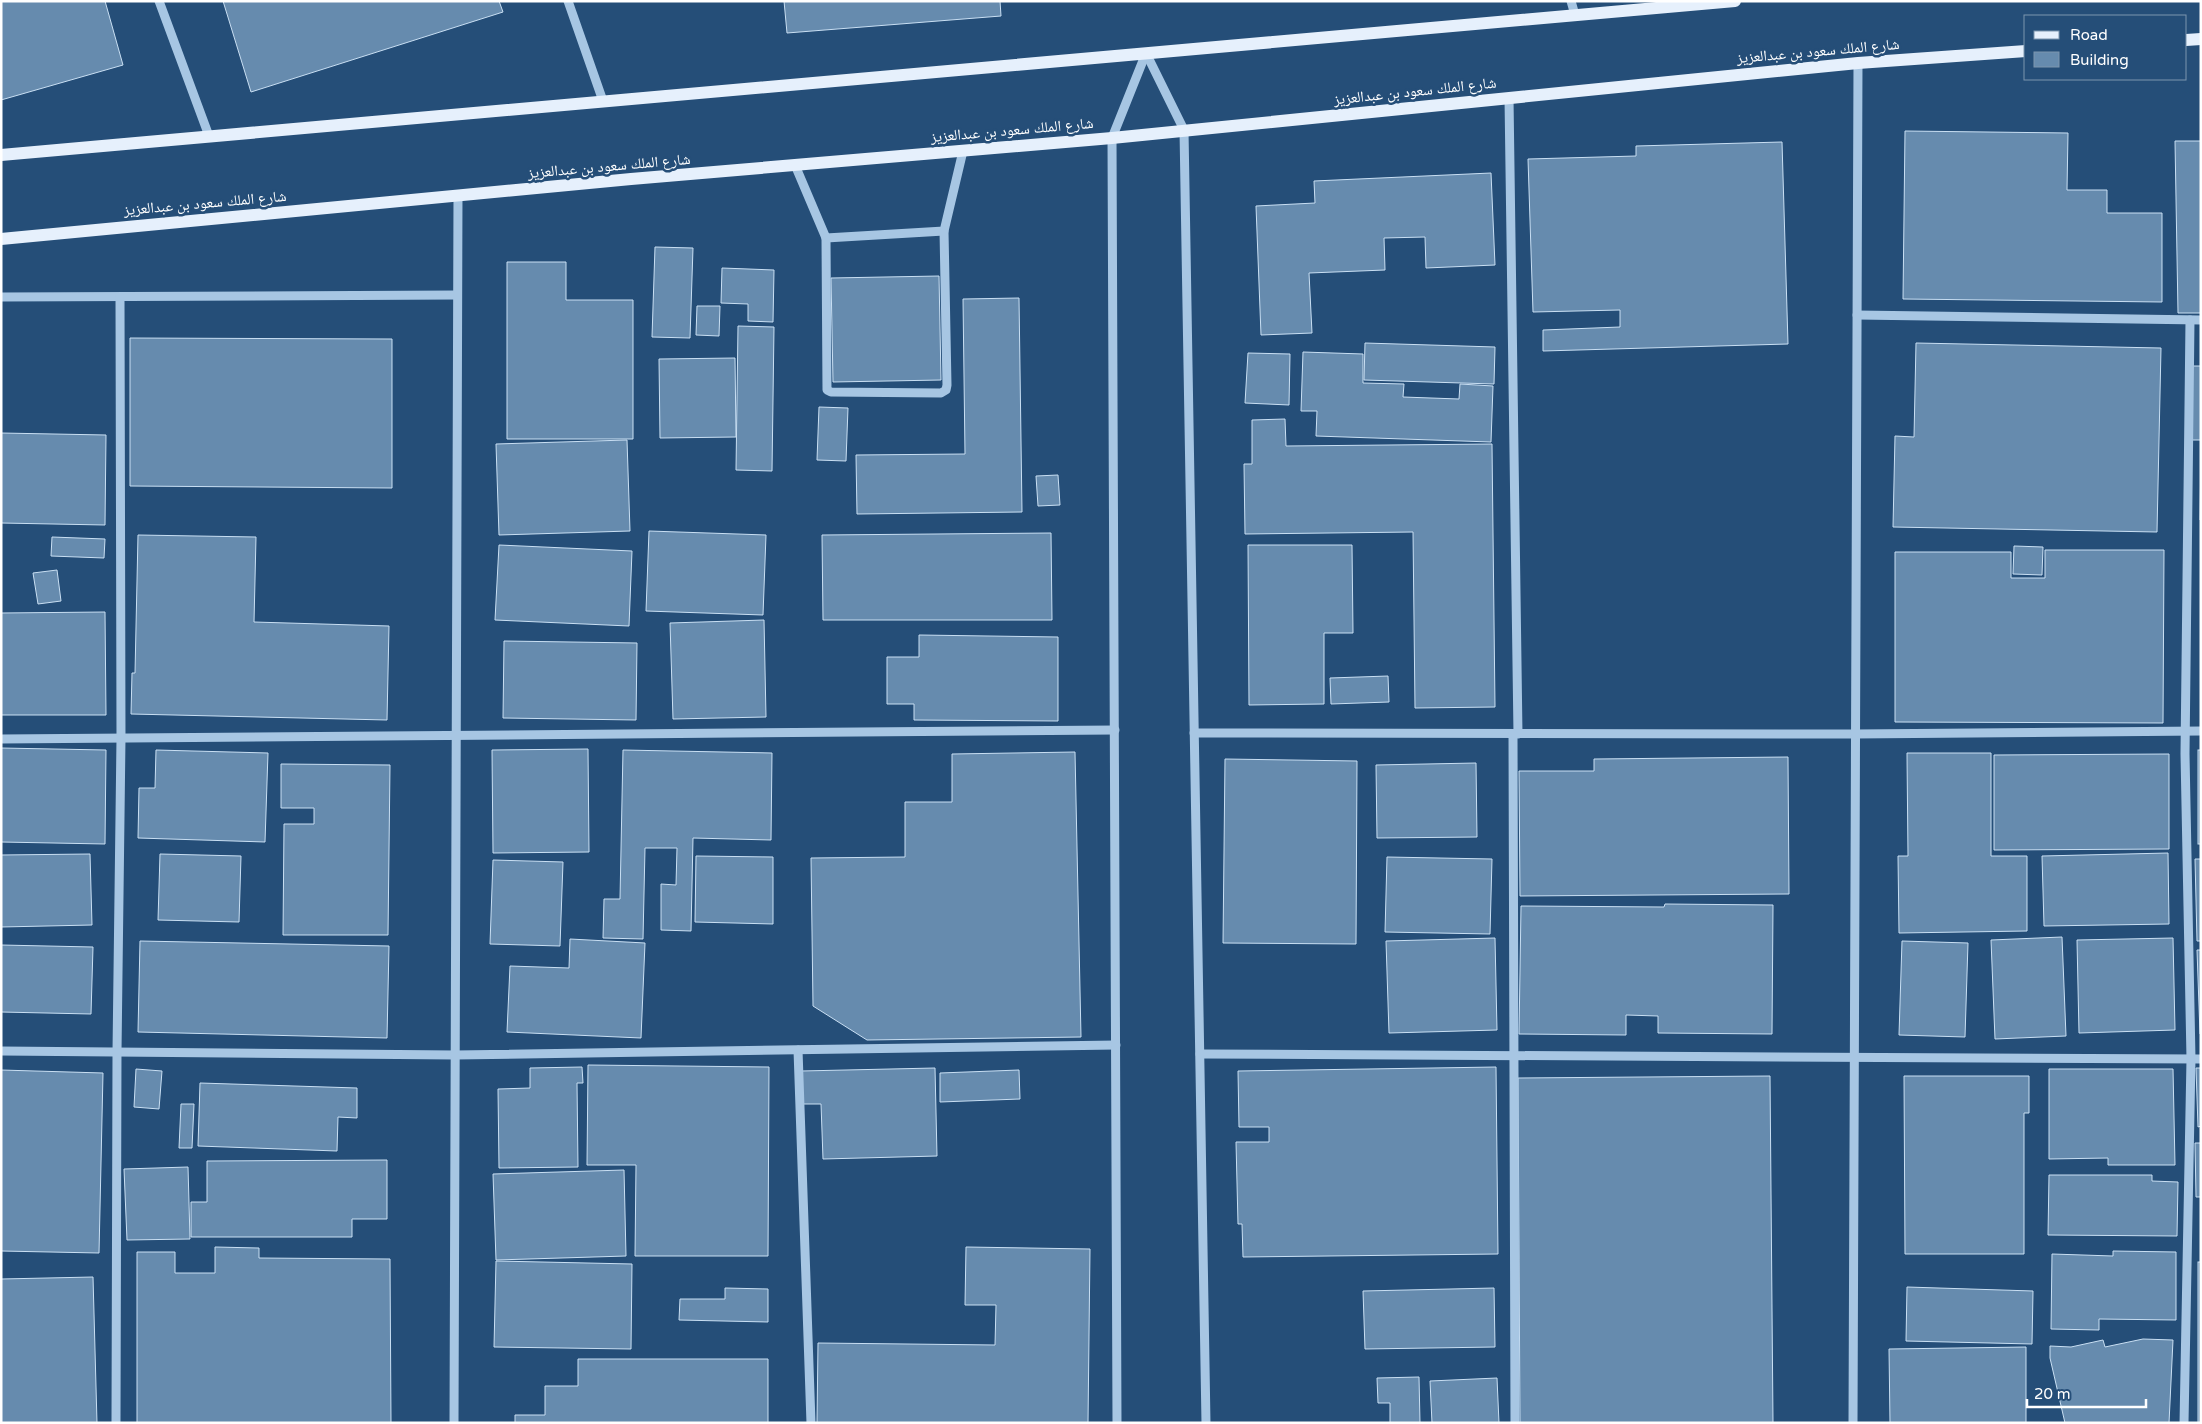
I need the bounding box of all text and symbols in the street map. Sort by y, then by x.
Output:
legend [2024,15,2187,80]
text: Road [2070,26,2108,44]
street label: شارع الملك سعود بن عبدالعزيز [1735,35,1900,68]
text: Building [2070,51,2129,69]
street label: شارع الملك سعود بن عبدالعزيز [1332,74,1497,110]
street label: شارع الملك سعود بن عبدالعزيز [929,114,1094,147]
street label: شارع الملك سعود بن عبدالعزيز [526,150,691,183]
street label: شارع الملك سعود بن عبدالعزيز [122,187,287,220]
scale bar [2027,1376,2146,1408]
text: 20 m [2034,1385,2071,1403]

